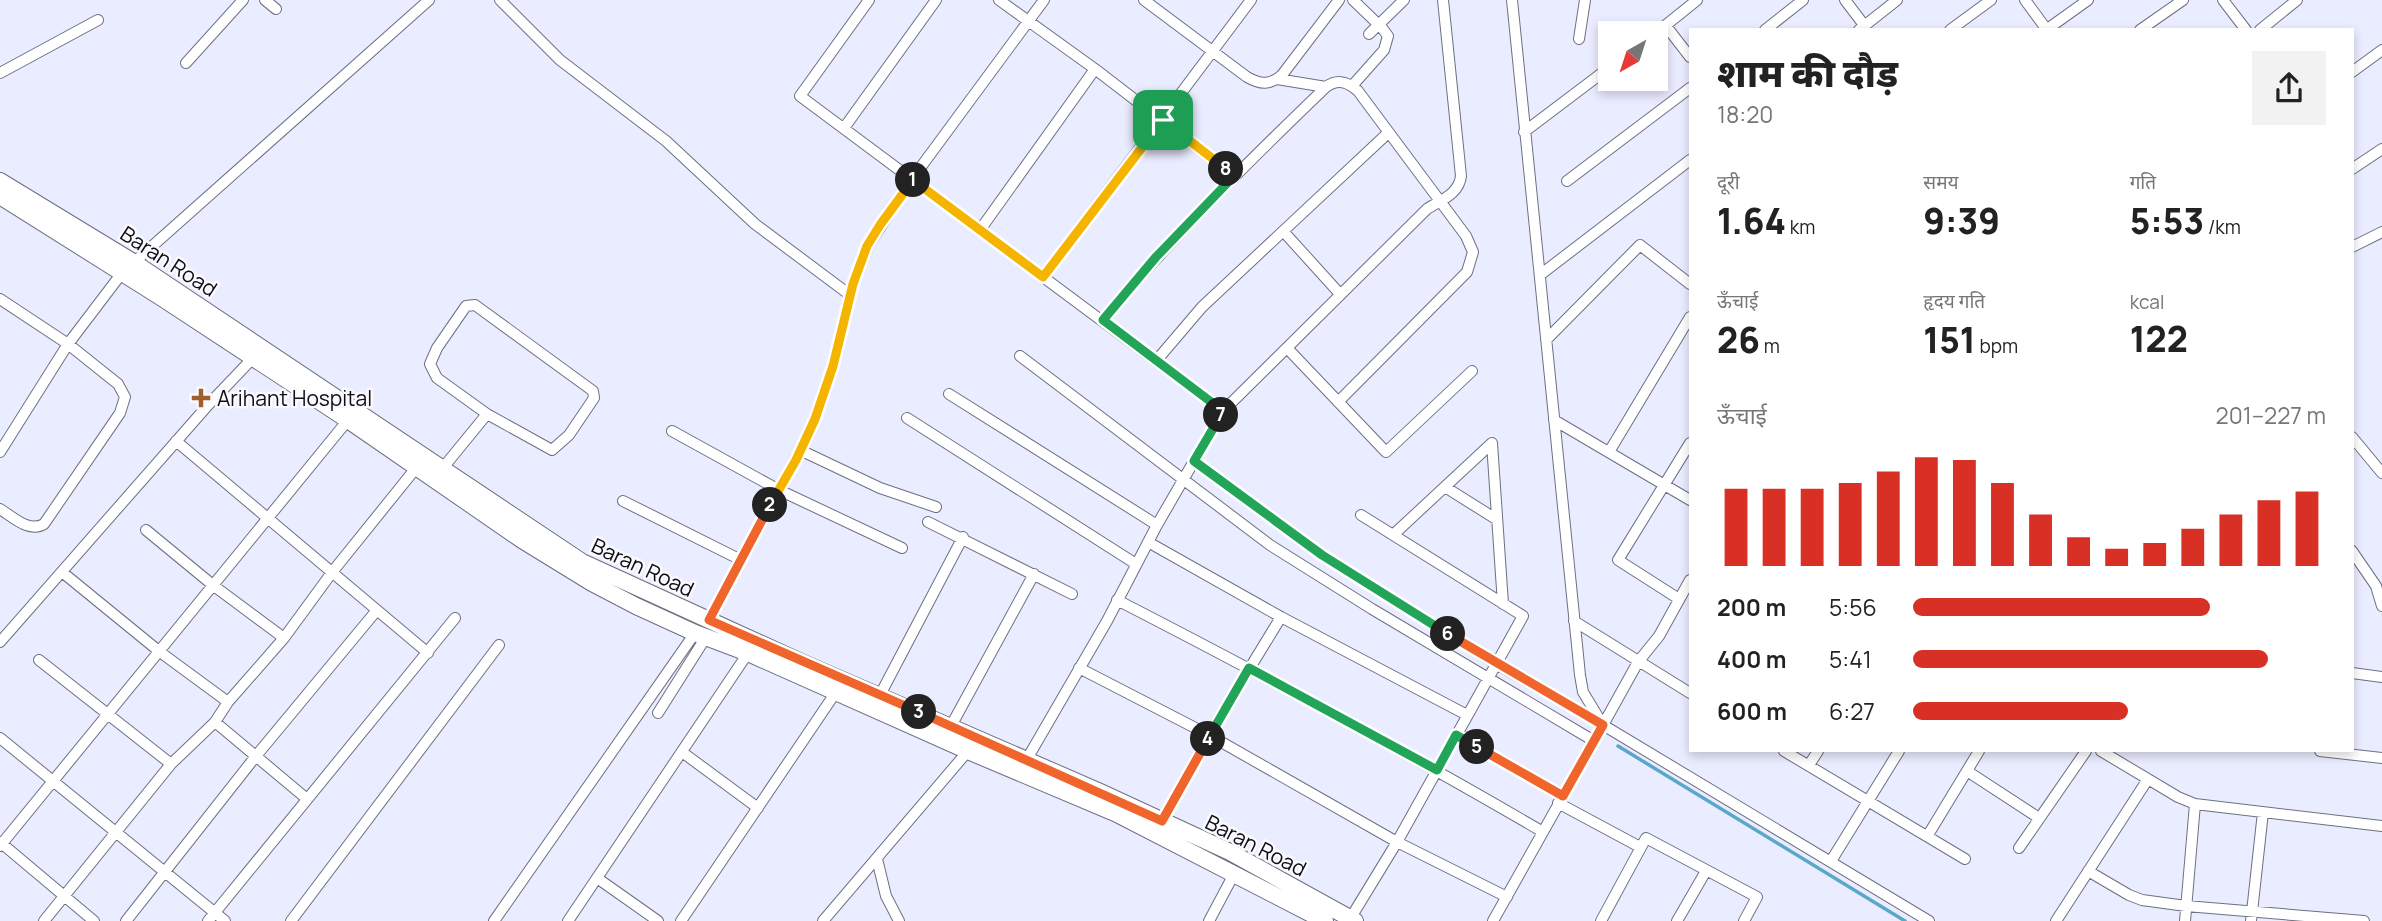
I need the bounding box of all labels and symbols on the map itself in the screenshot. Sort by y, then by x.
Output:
north arrow [1598,21,1668,91]
pin [1133,90,1193,150]
pin: 8 [1208,152,1244,186]
pin: 1 [895,162,930,198]
street label: Baran Road [115,219,223,303]
place label: Arihant Hospital [217,384,372,412]
marker: Arihant Hospital [191,388,211,408]
pin: 7 [1204,398,1238,432]
pin: 2 [752,488,788,522]
street label: Baran Road [587,531,699,603]
pin: 6 [1430,616,1466,652]
pin: 3 [902,694,936,730]
pin: 4 [1190,722,1226,756]
pin: 5 [1460,730,1494,764]
street label: Baran Road [1201,808,1311,882]

